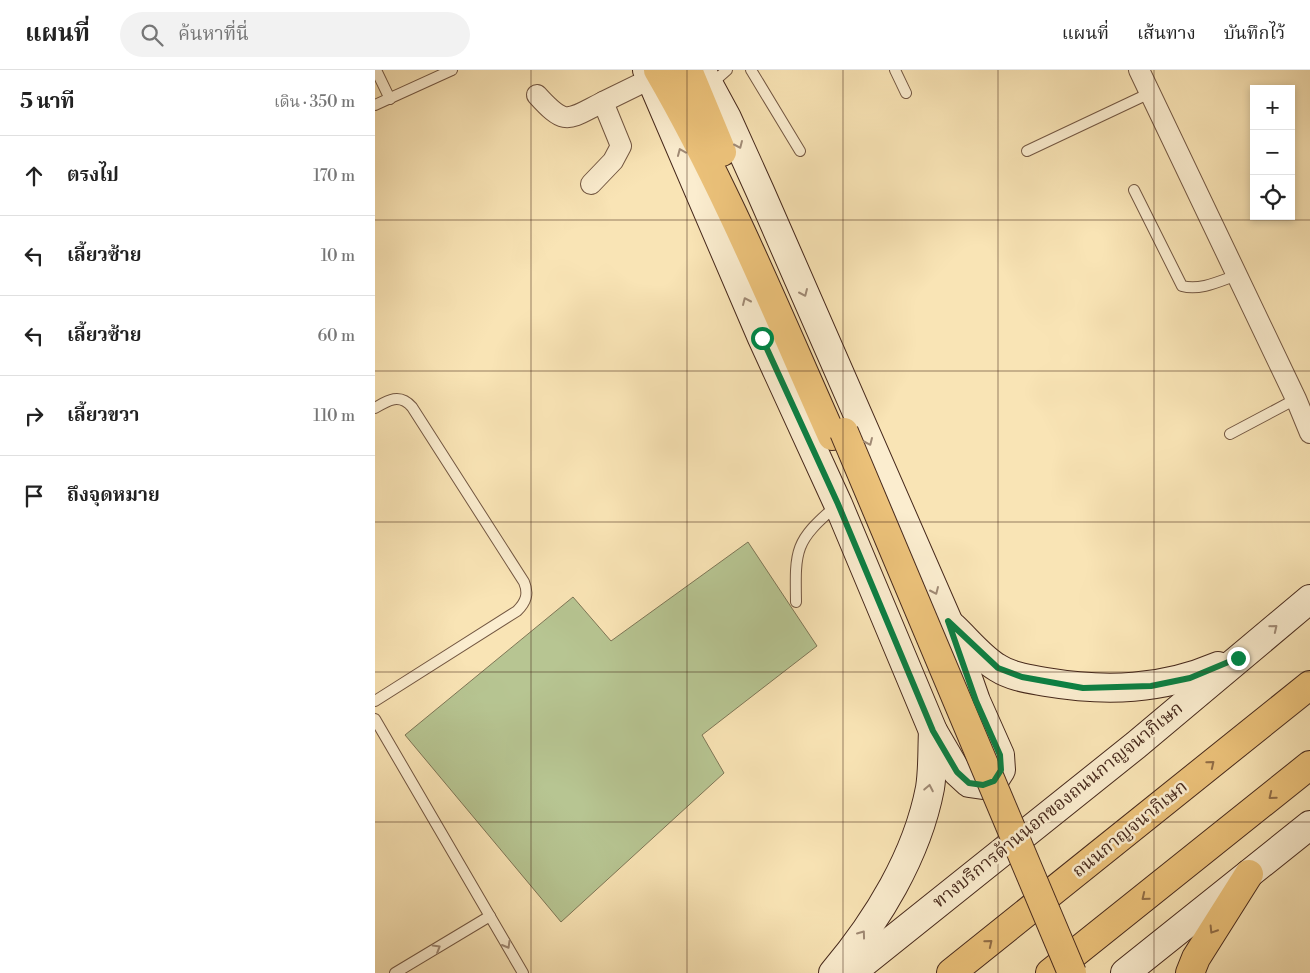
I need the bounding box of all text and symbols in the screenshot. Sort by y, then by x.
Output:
search box [120,12,470,57]
text: แผนที่ [25,19,90,49]
icon: search [138,21,166,49]
text: ค้นหาที่นี่ [178,22,249,46]
text: แผนที่ [1062,22,1109,45]
text: เส้นทาง [1137,22,1196,45]
text: บันทึกไว้ [1224,22,1285,45]
map controls [1250,85,1295,220]
button: + [1250,85,1295,130]
text: 5 นาที [20,89,75,115]
text: เดิน · 350 m [274,92,355,112]
button: − [1250,130,1295,175]
one-way arrow [732,140,743,149]
one-way arrow [677,148,687,156]
icon: ahead [20,162,48,190]
text: ตรงไป [67,163,119,187]
text: 170 m [313,166,355,186]
button: locate [1250,175,1295,220]
icon: left [20,242,48,270]
text: เลี้ยวซ้าย [67,243,141,267]
text: 10 m [321,246,355,266]
one-way arrow [798,288,809,297]
one-way arrow [741,297,752,306]
icon: left [20,322,48,350]
text: เลี้ยวซ้าย [67,323,141,347]
text: 60 m [317,326,355,346]
route start [751,327,774,350]
icon: right [20,402,48,430]
text: เลี้ยวขวา [67,403,139,427]
text: 110 m [313,406,355,426]
one-way arrow [863,437,874,446]
icon: arrive [20,482,48,510]
text: ถึงจุดหมาย [67,483,160,507]
one-way arrow [928,586,939,595]
one-way arrow [1268,625,1277,633]
route end [1227,647,1250,670]
street label: ทางบริการด้านนอกของถนนกาญจนาภิเษก [929,697,1187,913]
one-way arrow [1205,762,1214,770]
street label: ถนนกาญจนาภิเษก [1068,776,1192,882]
one-way arrow [923,783,934,792]
one-way arrow [1269,790,1278,798]
one-way arrow [1142,892,1151,900]
one-way arrow [1210,925,1220,934]
one-way arrow [856,930,865,940]
one-way arrow [500,939,510,948]
one-way arrow [983,939,992,948]
one-way arrow [431,945,440,955]

